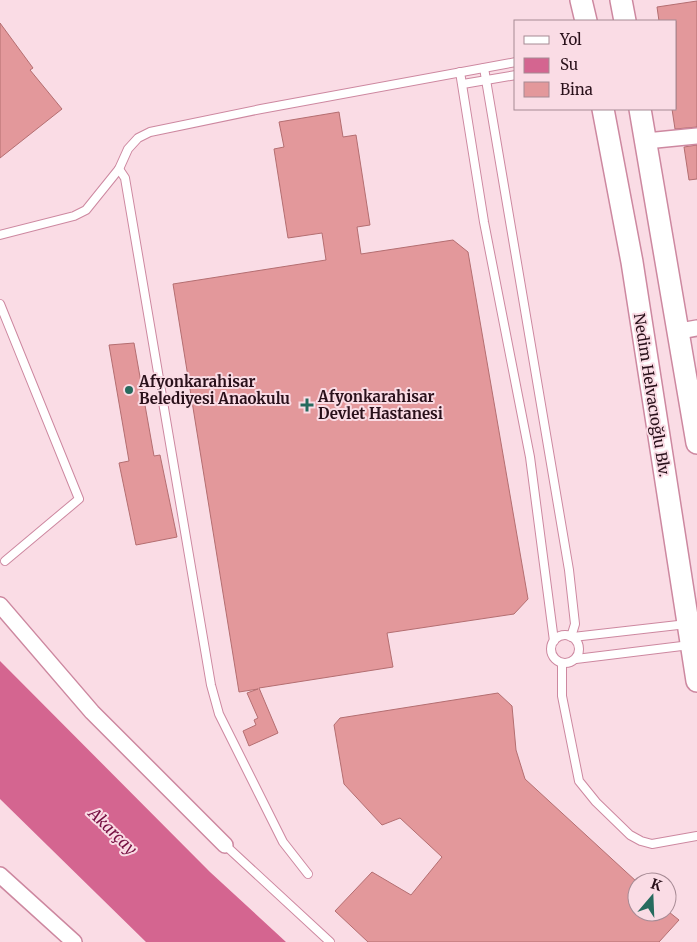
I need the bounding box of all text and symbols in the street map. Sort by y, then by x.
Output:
legend [514,20,677,110]
text: Yol [559,30,582,49]
text: Su [560,55,578,74]
text: Bina [560,80,593,99]
street label: Nedim Helvacıoğlu Blv. [630,312,674,478]
place label: Afyonkarahisar Belediyesi Anaokulu [138,372,290,408]
marker: Afyonkarahisar Belediyesi Anaokulu [123,384,135,396]
place label: Afyonkarahisar Devlet Hastanesi [317,387,443,423]
marker: Afyonkarahisar Devlet Hastanesi [300,398,314,412]
water label: Akarçay [83,802,142,859]
north arrow [627,872,677,922]
text: K [648,874,665,895]

